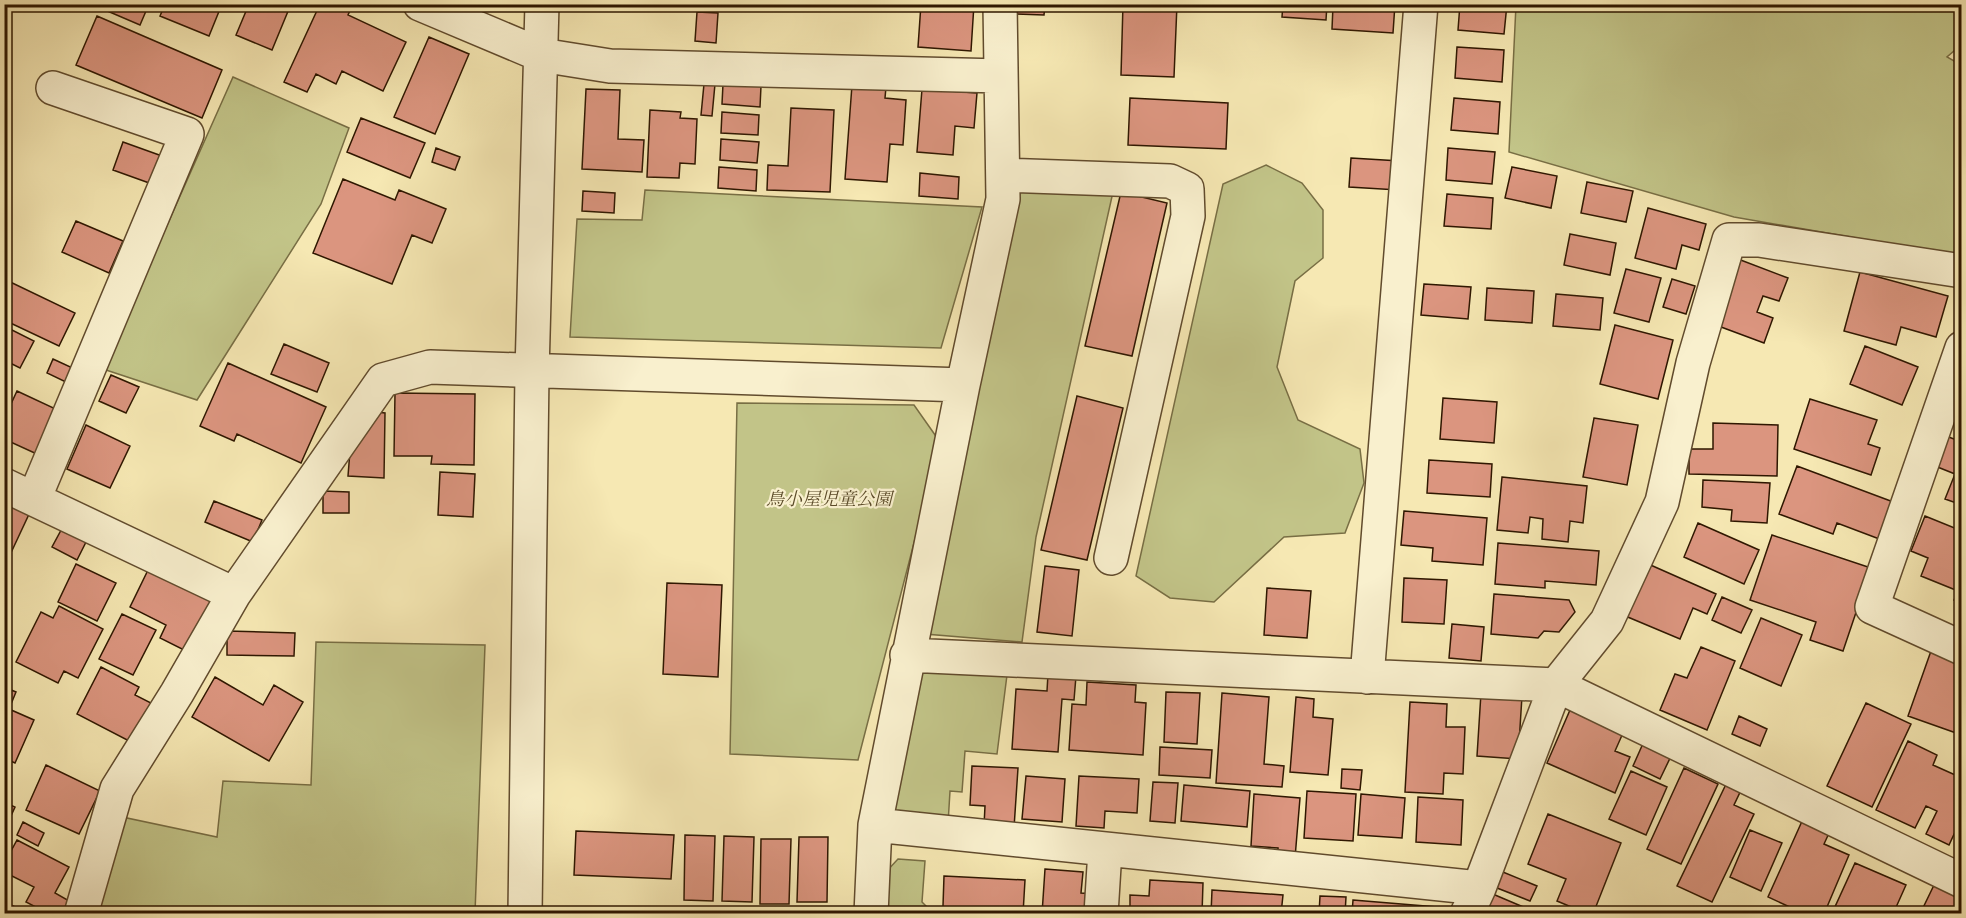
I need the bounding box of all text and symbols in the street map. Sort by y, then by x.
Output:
park label: 鳥小屋児童公園 [766,488,895,513]

